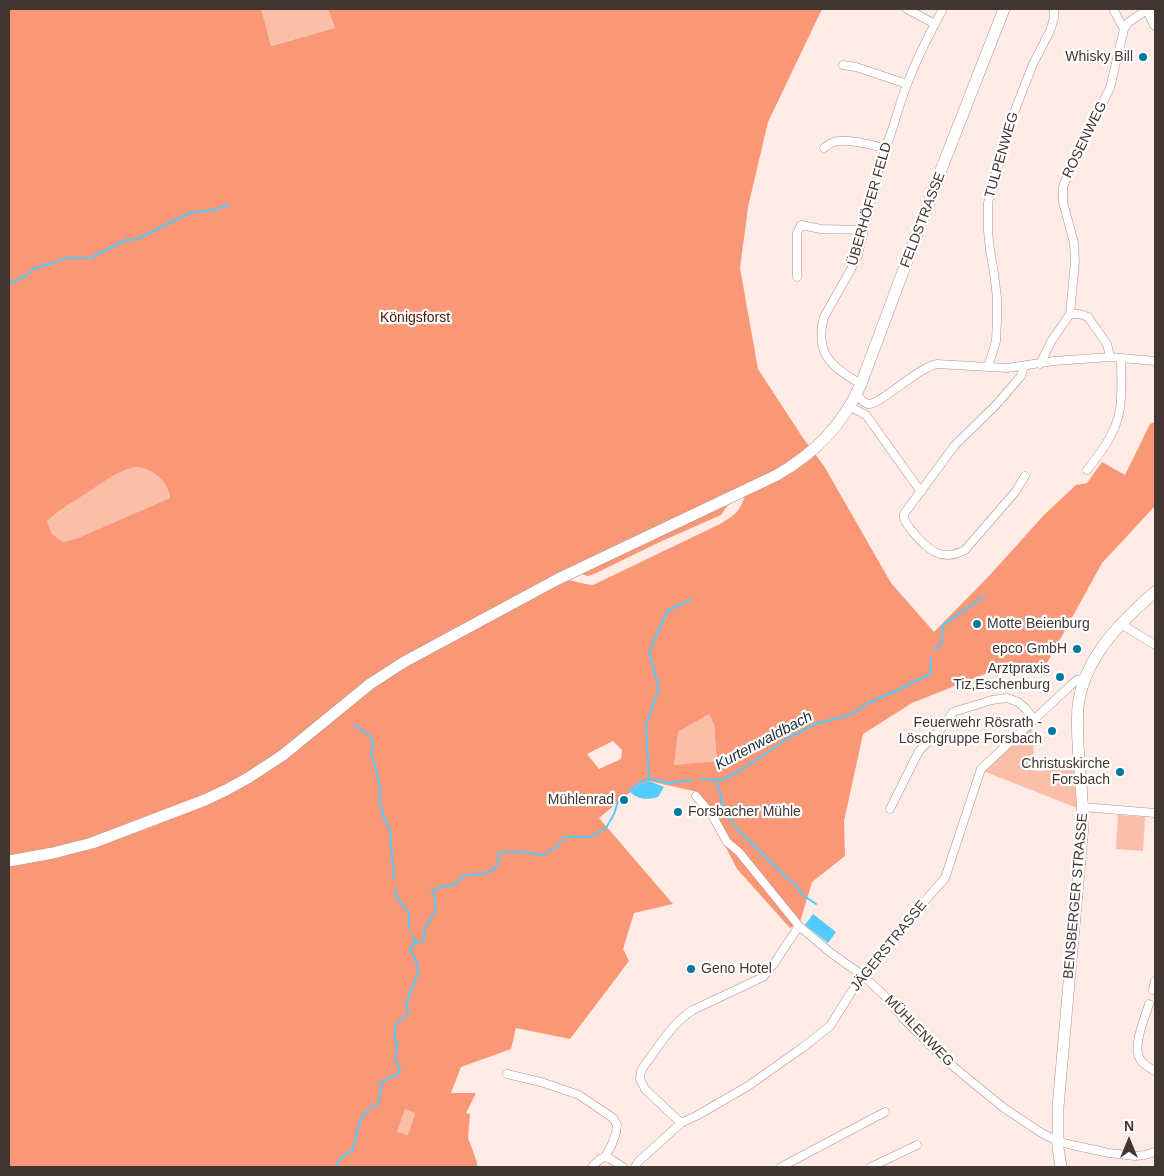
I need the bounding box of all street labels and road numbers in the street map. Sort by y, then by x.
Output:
street label: ROSENWEG [1059,99,1111,181]
street label: TULPENWEG [982,110,1022,200]
street label: ÜBERHÖFER FELD [844,140,896,268]
street label: FELDSTRASSE [897,170,949,270]
street label: BENSBERGER STRASSE [1060,812,1092,980]
street label: JÄGERSTRASSE [847,897,931,995]
street label: MÜHLENWEG [881,992,957,1070]

